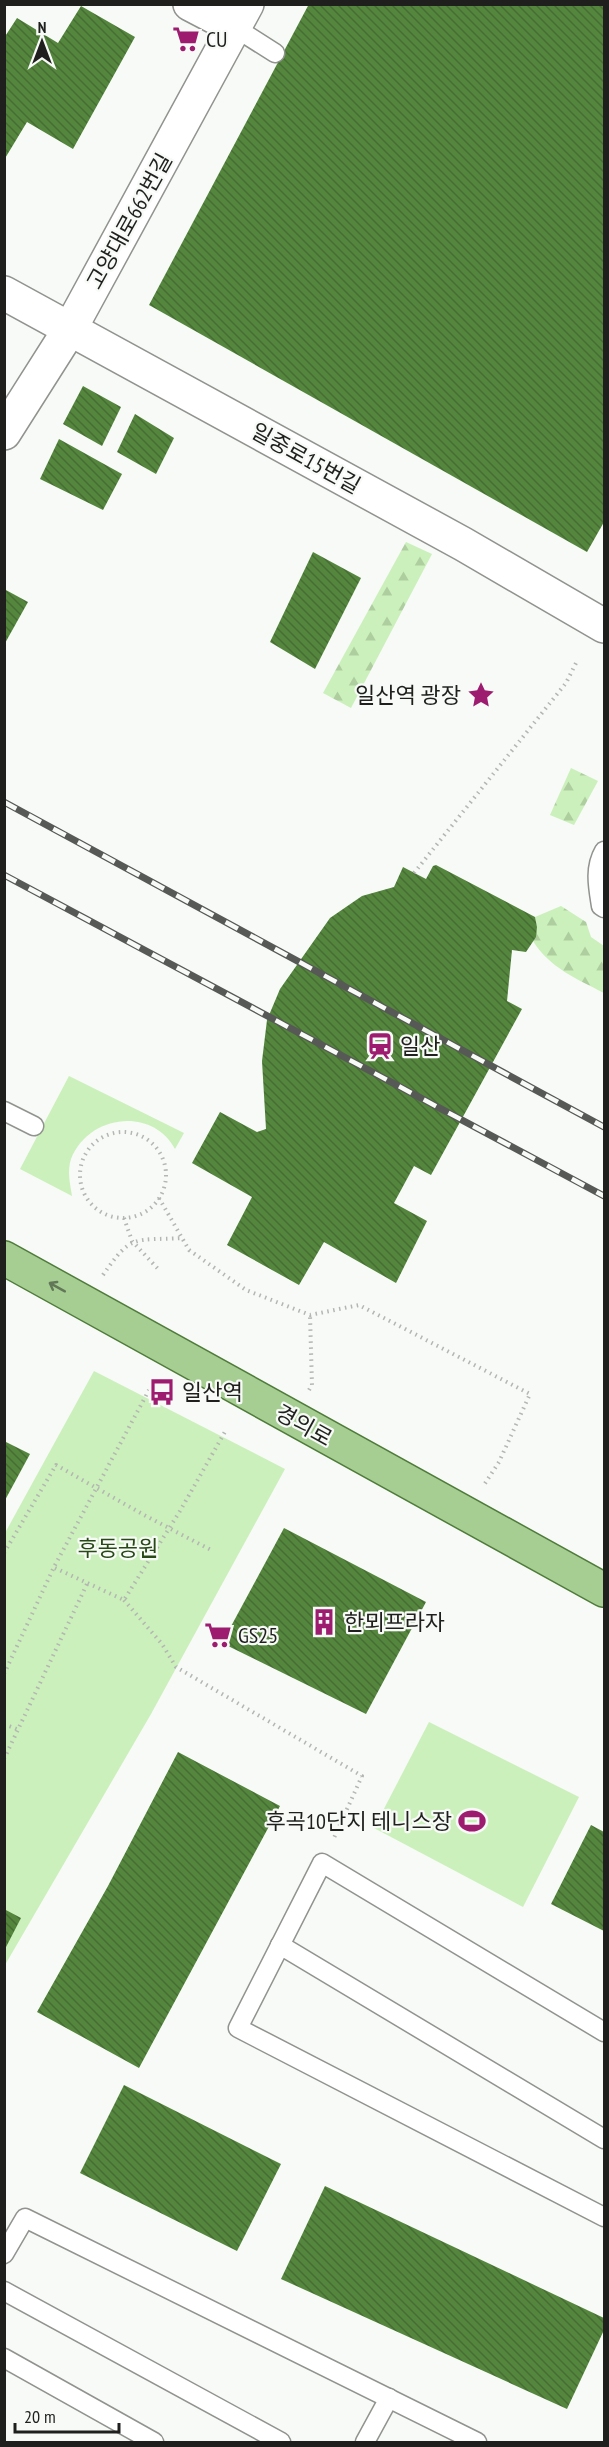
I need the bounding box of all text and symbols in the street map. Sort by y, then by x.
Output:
north arrow [12,12,72,72]
text: N [38,17,46,37]
supermarket icon: CU [171,24,201,54]
place label: CU [206,25,228,53]
street label: 고양대로662번길 [80,148,178,294]
street label: 일중로15번길 [246,416,366,500]
place icon: 일산역 광장 [466,680,496,710]
place label: 일산역 광장 [355,681,461,709]
station icon: 일산 [365,1031,395,1061]
place label: 일산 [400,1032,440,1060]
one-way arrow [49,1281,66,1293]
bus stop icon: 일산역 [147,1377,177,1407]
place label: 일산역 [182,1378,243,1406]
street label: 경의로 [271,1398,337,1452]
park label: 후동공원 [78,1534,158,1562]
building icon: 한뫼프라자 [309,1607,339,1637]
place label: 한뫼프라자 [344,1608,445,1636]
supermarket icon: GS25 [203,1620,233,1650]
place label: GS25 [238,1621,278,1649]
sports icon: 후곡10단지 테니스장 [457,1806,487,1836]
place label: 후곡10단지 테니스장 [266,1807,452,1835]
scale bar [15,2396,118,2434]
text: 20 m [24,2405,56,2428]

